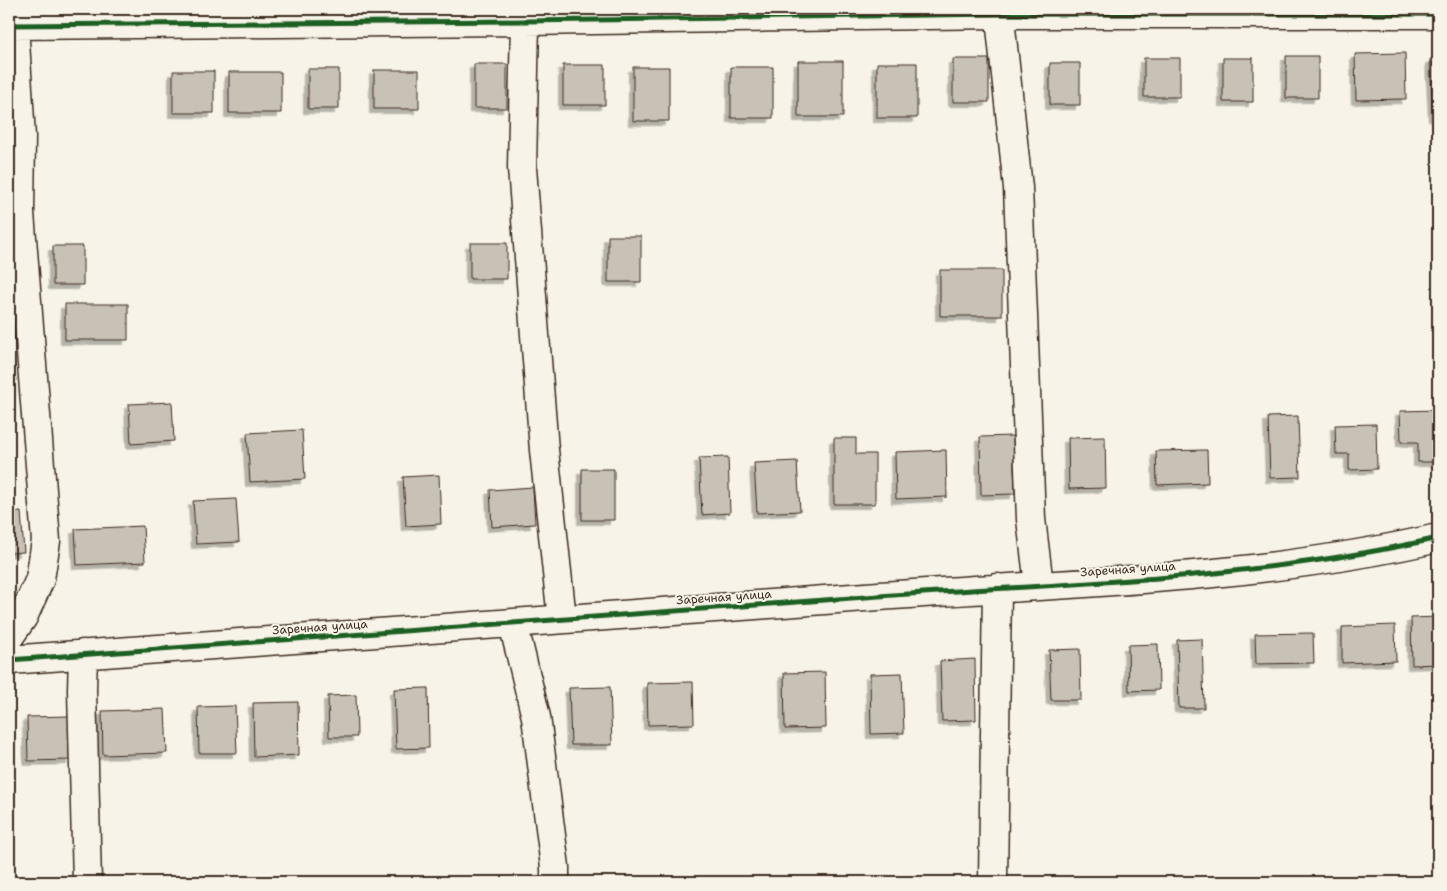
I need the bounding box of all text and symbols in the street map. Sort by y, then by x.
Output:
street label: Заречная улица [1080,558,1177,580]
street label: Заречная улица [676,586,773,608]
street label: Заречная улица [272,616,369,638]

